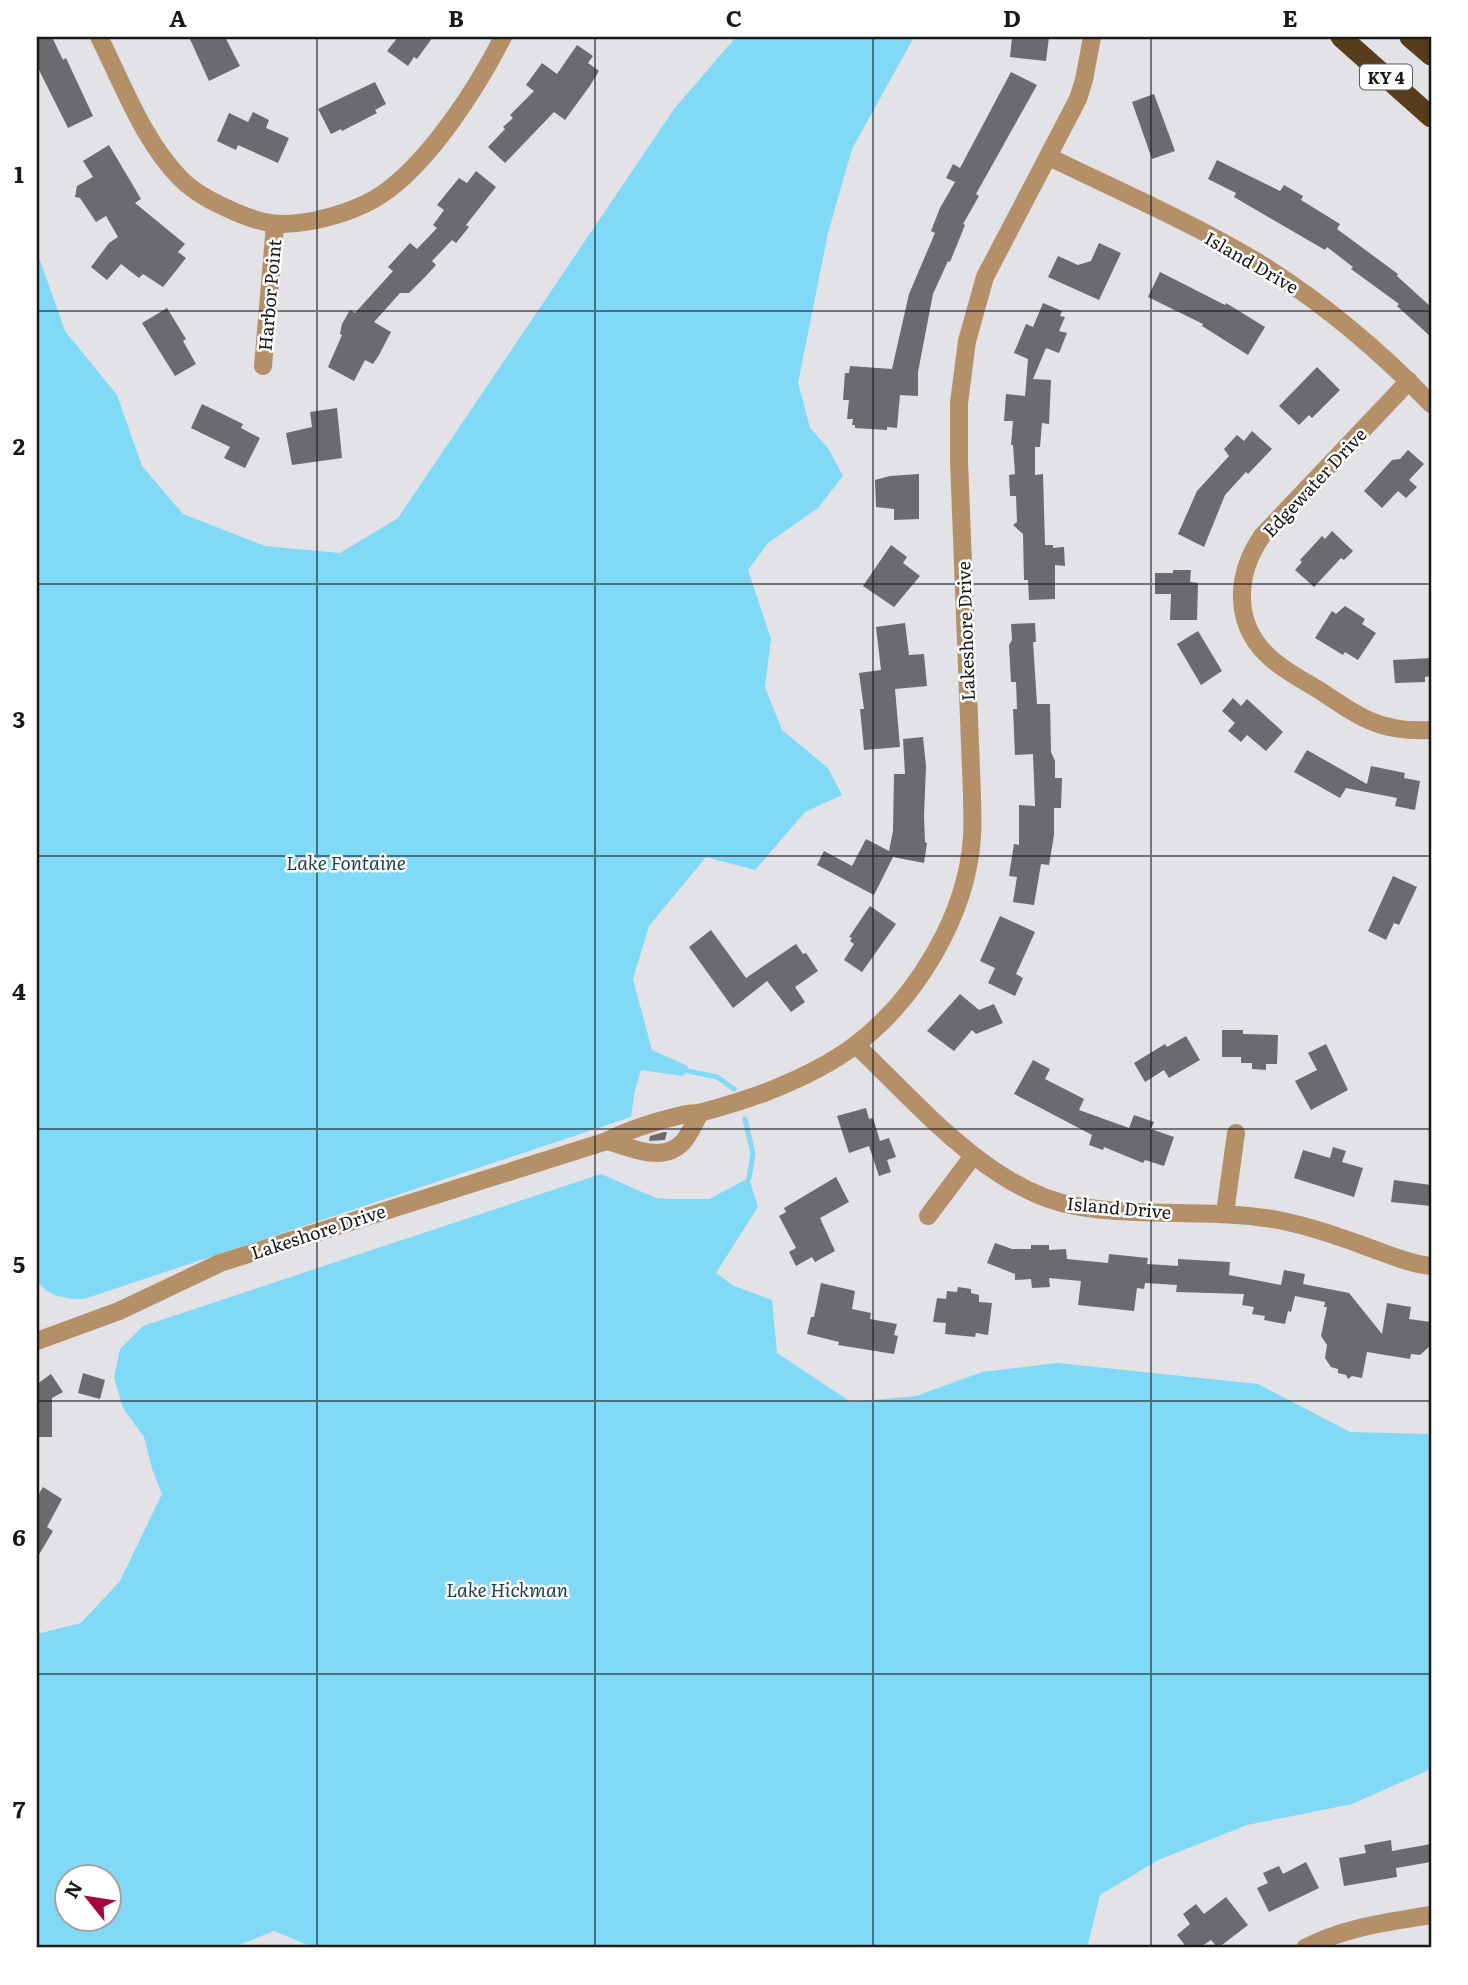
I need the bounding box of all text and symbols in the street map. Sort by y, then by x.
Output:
text: A [169,0,187,34]
text: B [448,0,464,34]
text: C [726,0,742,34]
text: D [1003,0,1021,34]
text: E [1282,0,1298,34]
road number: KY 4 [1360,64,1412,90]
text: 1 [14,156,24,190]
street label: Island Drive [1200,224,1304,300]
street label: Harbor Point [251,237,287,352]
street label: Edgewater Drive [1256,421,1372,543]
text: 2 [13,428,25,462]
street label: Lakeshore Drive [949,561,981,701]
text: 3 [13,701,25,735]
water label: Lake Fontaine [286,848,406,876]
text: 4 [12,973,26,1007]
street label: Island Drive [1066,1189,1172,1225]
street label: Lakeshore Drive [247,1197,389,1265]
text: 5 [13,1246,25,1280]
text: 6 [12,1519,26,1553]
water label: Lake Hickman [446,1575,569,1603]
text: 7 [13,1791,26,1825]
north arrow [52,1862,122,1932]
text: N [56,1875,89,1903]

